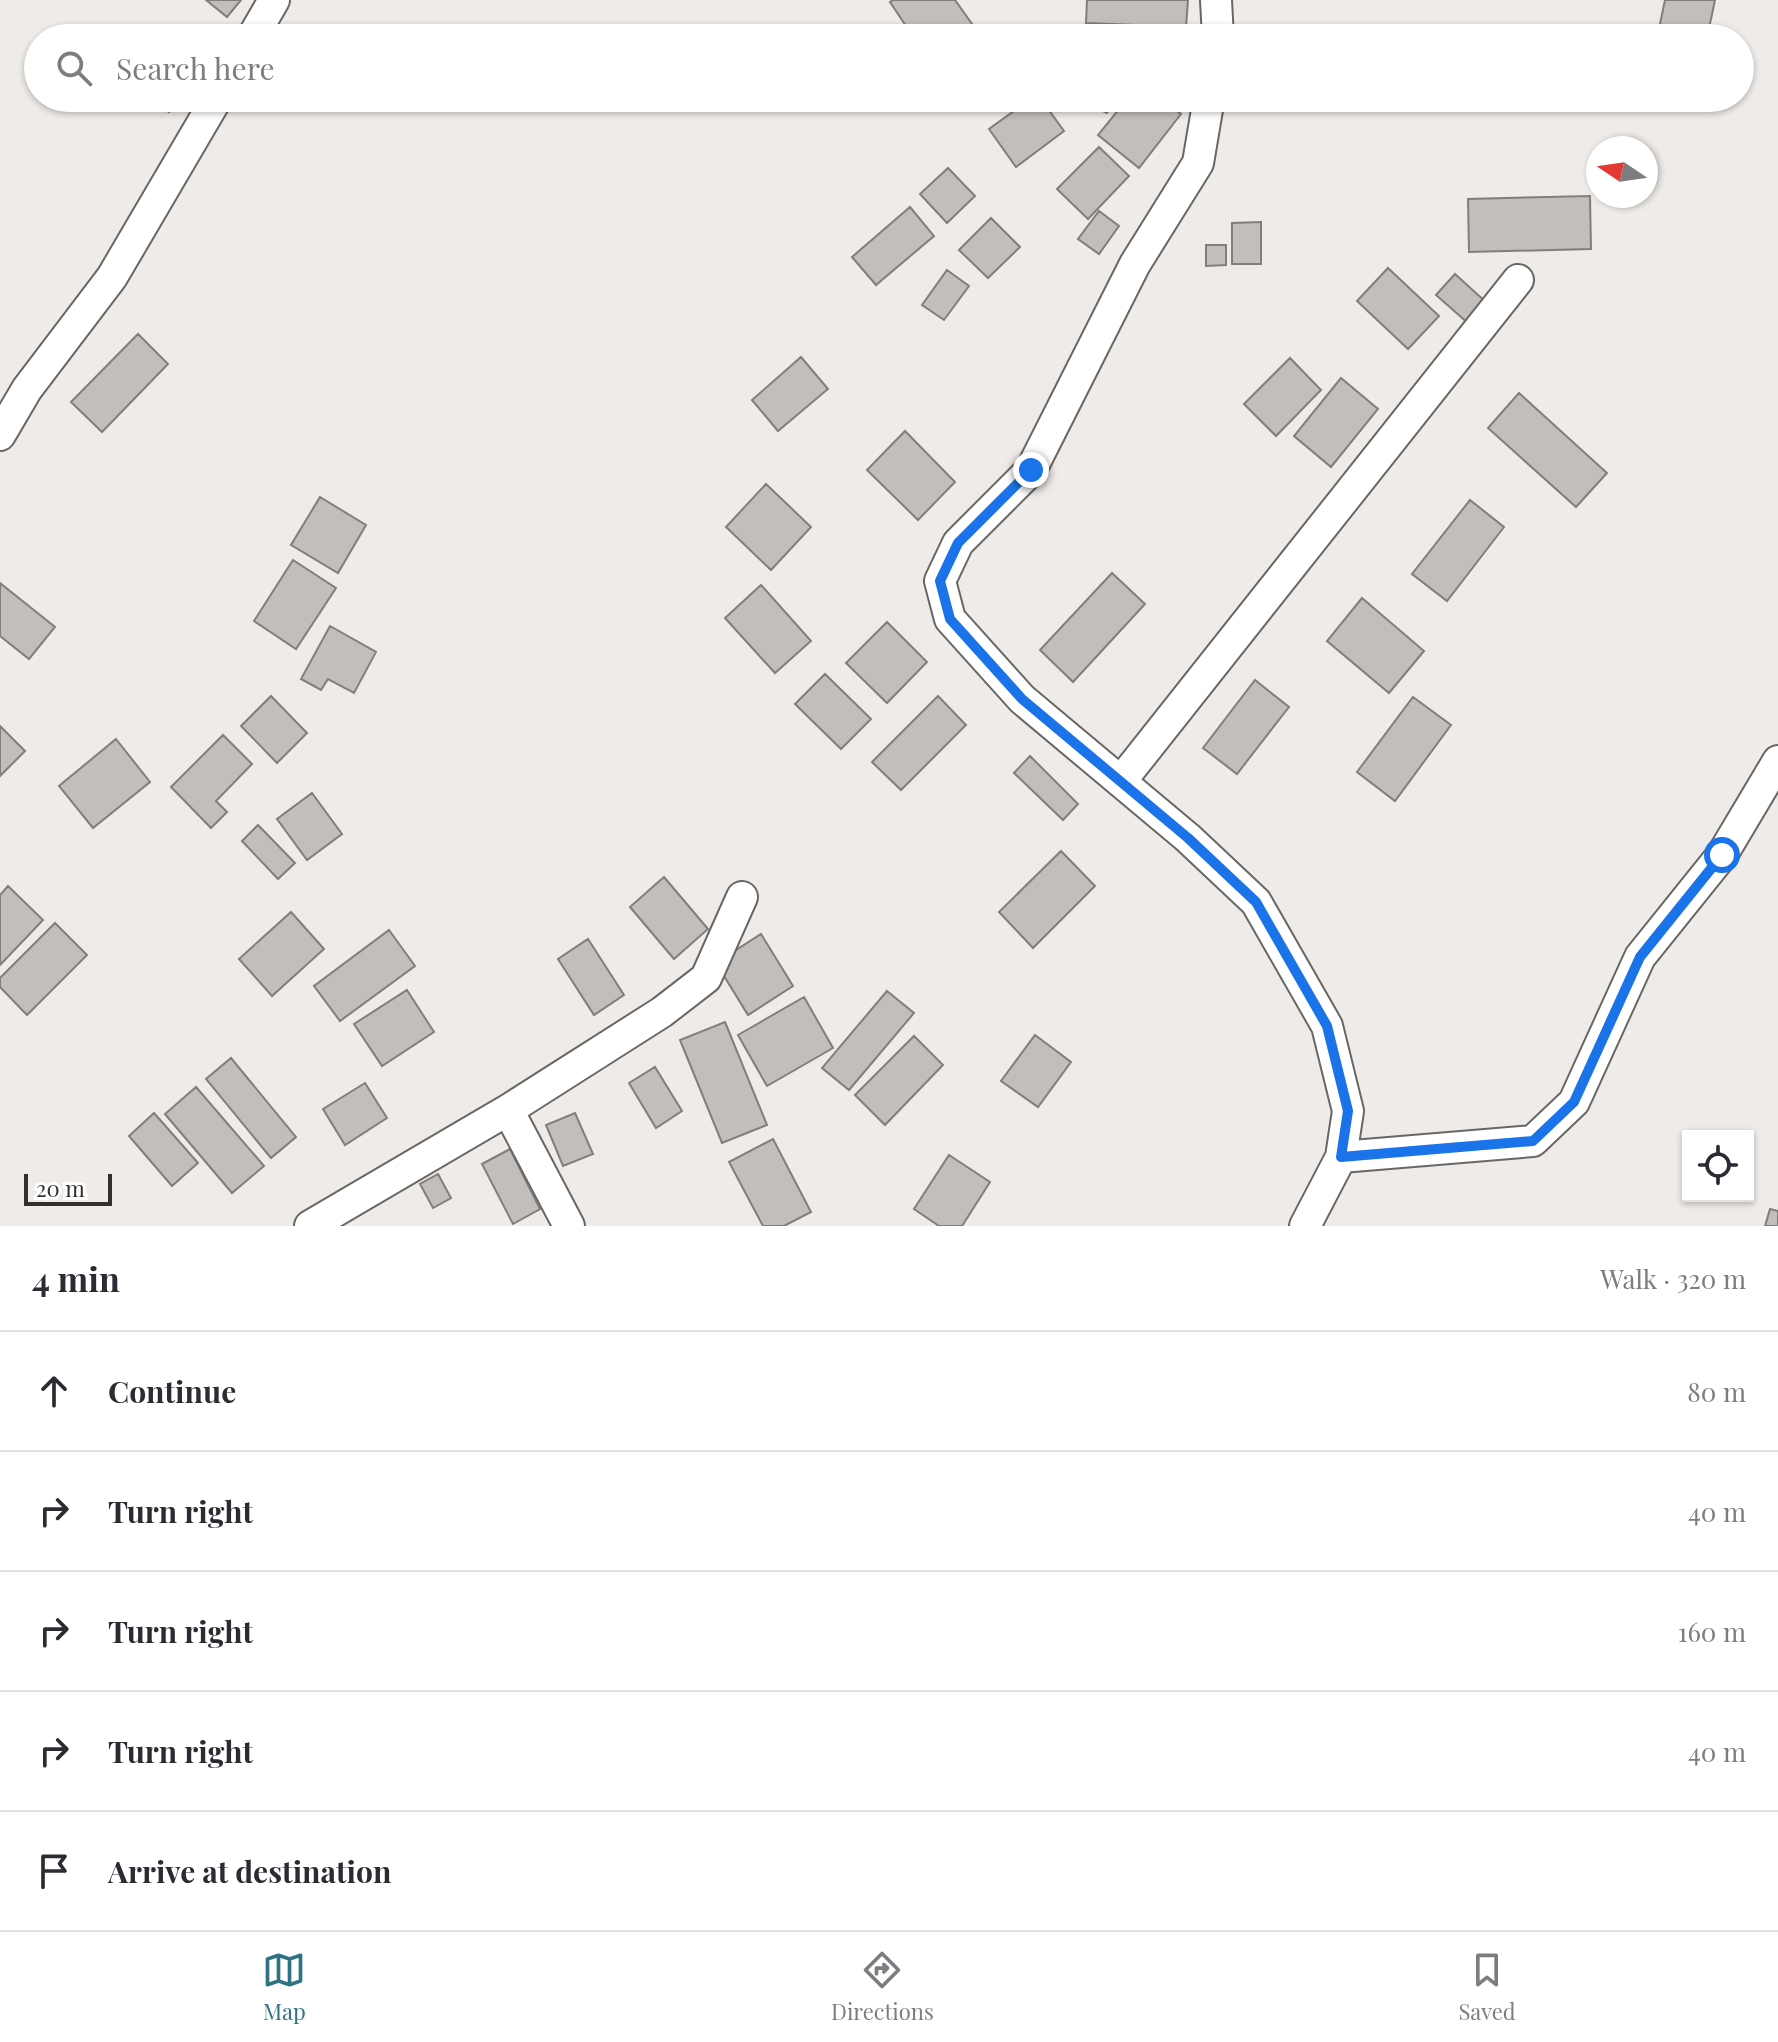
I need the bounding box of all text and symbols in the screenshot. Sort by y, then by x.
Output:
search box [24,24,1754,112]
icon: search [52,46,96,90]
text: Search here [116,48,275,88]
north arrow [1586,136,1658,208]
route end [1013,452,1049,488]
route start [1704,837,1740,873]
map controls [1682,1130,1754,1202]
button: locate [1682,1130,1754,1202]
scale bar [24,1170,112,1206]
text: 20 m [36,1173,85,1203]
text: 4 min [32,1255,120,1301]
text: Walk · 320 m [1600,1261,1746,1296]
icon: ahead [32,1369,76,1413]
text: Continue [108,1371,236,1411]
text: 80 m [1687,1374,1746,1409]
icon: right [32,1489,76,1533]
text: Turn right [108,1491,253,1531]
text: 40 m [1688,1494,1746,1529]
icon: right [32,1609,76,1653]
text: Turn right [108,1611,253,1651]
text: 160 m [1678,1614,1746,1649]
icon: right [32,1729,76,1773]
text: Turn right [108,1731,253,1771]
text: 40 m [1688,1734,1746,1769]
icon: arrive [32,1849,76,1893]
text: Arrive at destination [108,1851,391,1891]
tab: Map [262,1948,306,2026]
tab: Directions [831,1948,934,2026]
tab: Saved [1458,1948,1516,2026]

